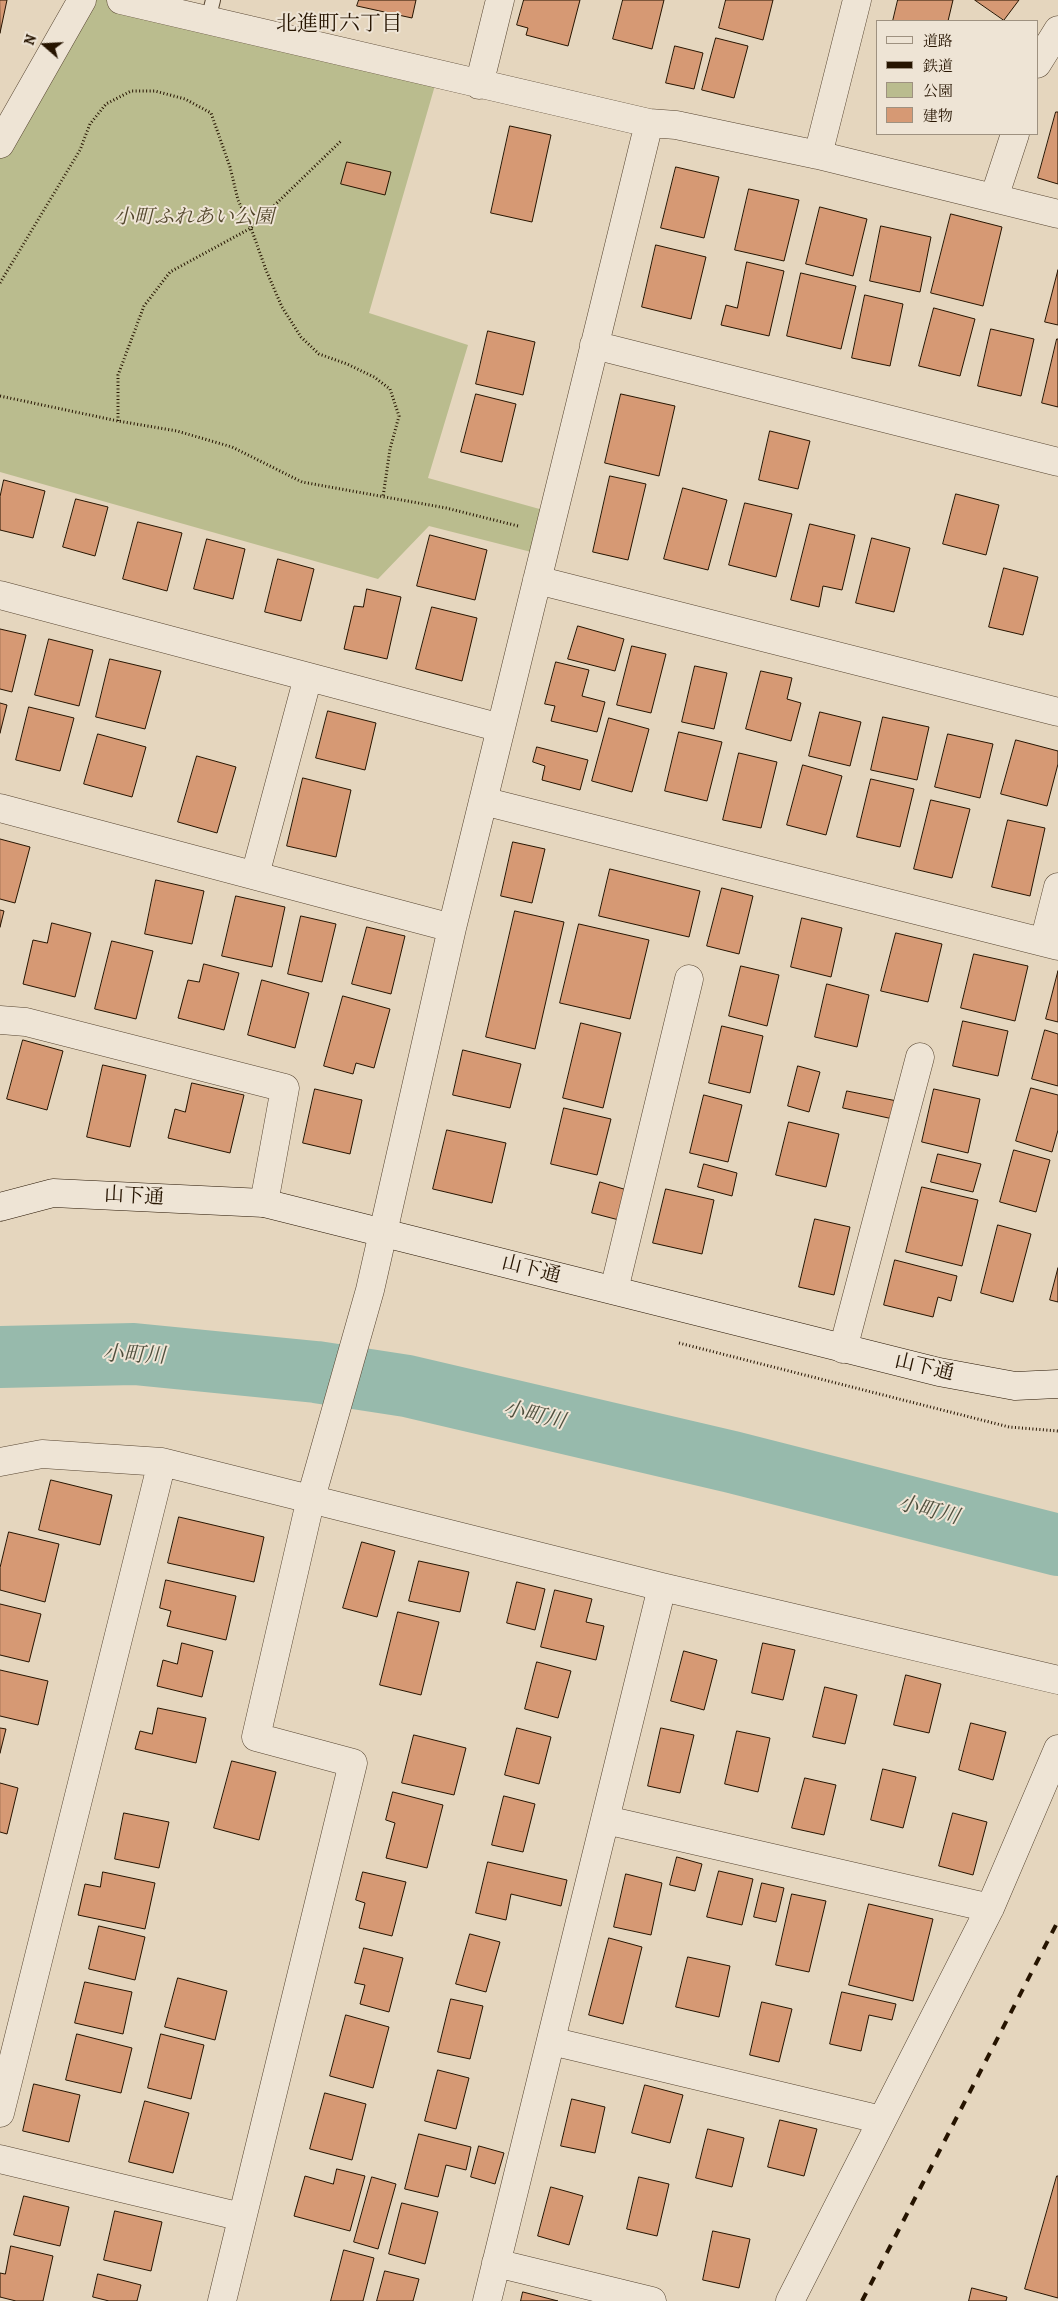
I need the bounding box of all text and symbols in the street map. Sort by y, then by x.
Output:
district label: 北進町六丁目 [276,12,402,38]
north arrow [20,20,70,70]
legend [876,20,1038,135]
text: 道路 [923,31,953,51]
text: N [20,32,41,48]
text: 鉄道 [923,56,953,76]
text: 公園 [923,81,953,101]
text: 建物 [923,106,953,126]
park label: 小町ふれあい公園 [114,206,274,230]
street label: 山下通 [103,1183,165,1211]
street label: 山下通 [499,1251,563,1289]
water label: 小町川 [102,1342,166,1370]
street label: 山下通 [892,1350,956,1386]
water label: 小町川 [500,1397,568,1435]
water label: 小町川 [894,1491,962,1531]

